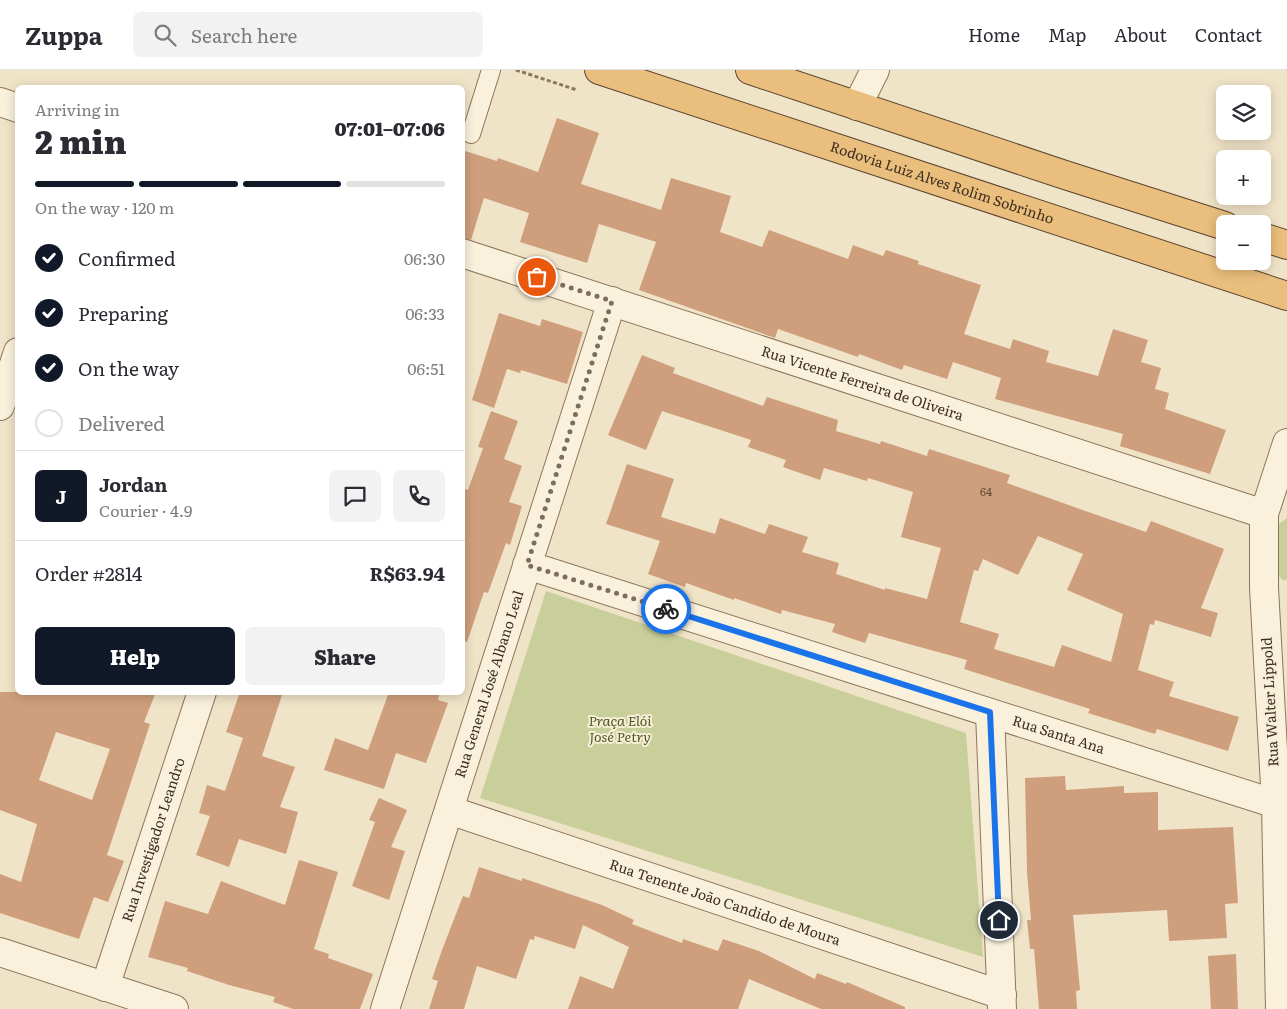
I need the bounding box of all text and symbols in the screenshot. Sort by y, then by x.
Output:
search box [133,12,483,57]
text: Zuppa [25,17,103,52]
icon: search [151,21,179,49]
text: Search here [191,21,297,49]
text: Home [968,21,1020,48]
text: Map [1048,21,1086,48]
text: About [1114,21,1167,48]
text: Contact [1195,21,1262,48]
map controls [1216,85,1271,270]
button: layers [1216,85,1271,140]
text: Arriving in [35,97,120,121]
text: 07:01–07:06 [334,114,445,142]
text: 2 min [35,116,127,164]
street label: Rodovia Luiz Alves Rolim Sobrinho [828,136,1057,228]
button: + [1216,150,1271,205]
text: On the way · 120 m [35,195,174,219]
button: − [1216,215,1271,270]
icon: check [35,244,63,272]
text: Confirmed [78,244,176,272]
text: 06:30 [404,246,445,270]
pin [516,256,558,298]
icon: bag [523,263,551,291]
icon: check [35,299,63,327]
text: Preparing [78,299,168,327]
text: 06:33 [405,301,445,325]
street label: Rua Vicente Ferreira de Oliveira [759,340,967,425]
icon: check [35,354,63,382]
text: On the way [78,354,179,382]
text: 06:51 [407,356,445,380]
text: Delivered [78,409,165,437]
text: Jordan [99,470,168,498]
button: chat [329,470,381,522]
button: phone [393,470,445,522]
text: J [56,482,66,510]
house number: 64 [980,483,992,499]
text: Courier · 4.9 [99,498,192,522]
text: Order #2814 [35,559,142,587]
text: R$63.94 [369,559,445,587]
courier [641,584,691,634]
street label: Rua General José Albano Leal [449,587,528,780]
icon: bike [652,595,680,623]
button: Help [35,627,235,685]
button: Share [245,627,445,685]
street label: Rua Walter Lippold [1256,636,1282,767]
park label: Praça Elói José Petry [588,710,652,746]
street label: Rua Santa Ana [1010,710,1108,758]
street label: Rua Investigador Leandro [116,755,189,924]
street label: Rua Tenente João Candido de Moura [607,853,844,949]
pin [978,899,1020,941]
icon: home [985,906,1013,934]

